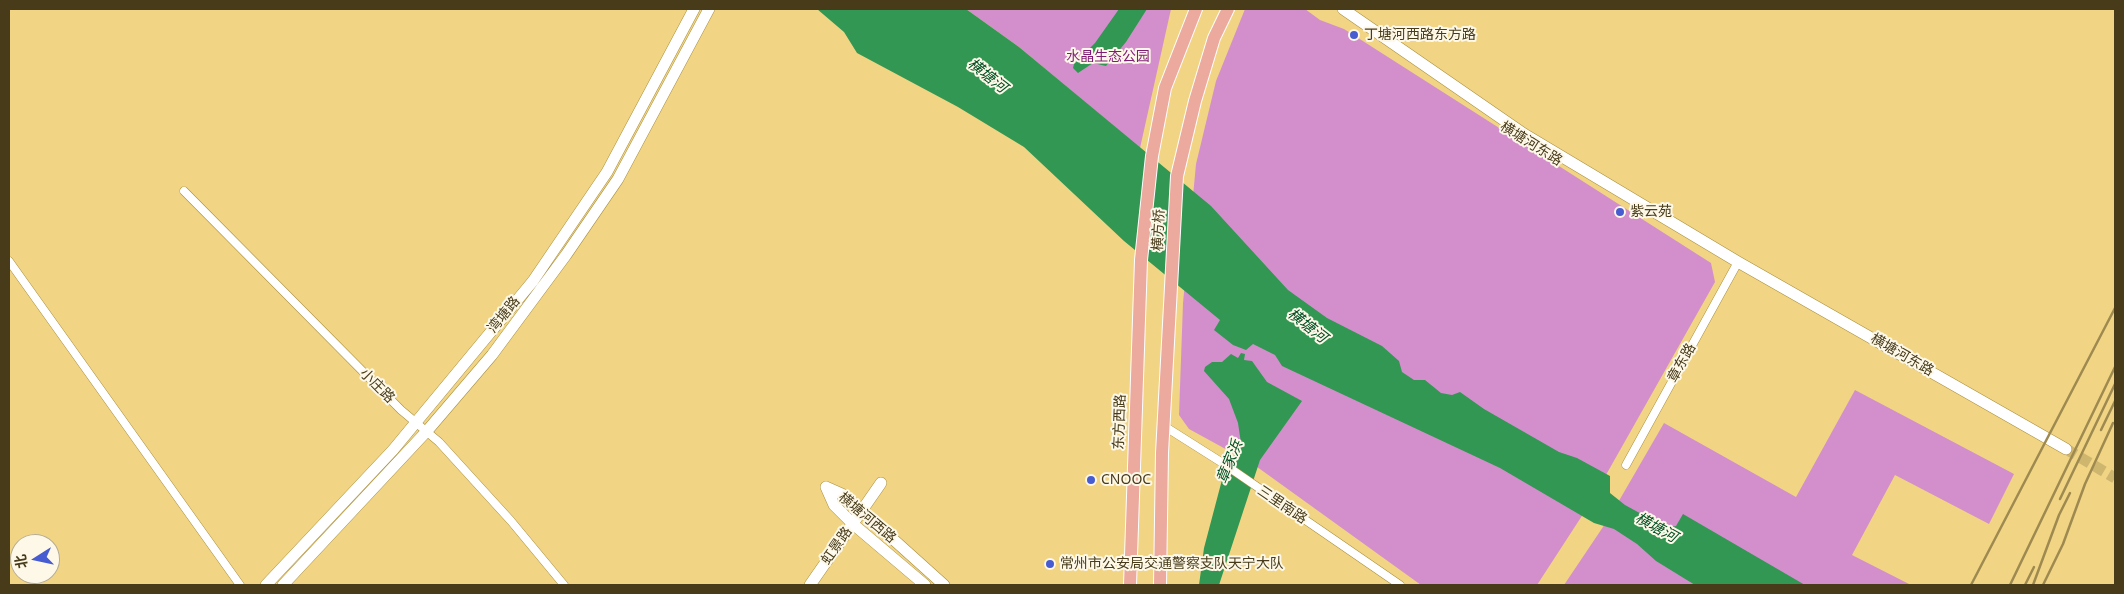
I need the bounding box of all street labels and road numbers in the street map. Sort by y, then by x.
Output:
street label: 横塘河东路 [1497,118,1565,170]
street label: 横方桥 [1150,209,1168,251]
street label: 湾塘路 [484,293,524,337]
street label: 横塘河东路 [1867,330,1937,380]
street label: 章东路 [1664,341,1700,385]
street label: 小庄路 [356,365,398,407]
street label: 东方西路 [1111,394,1129,450]
street label: 三里南路 [1254,482,1310,528]
street label: 横塘河西路 [835,489,899,547]
street label: 虹景路 [818,524,856,568]

